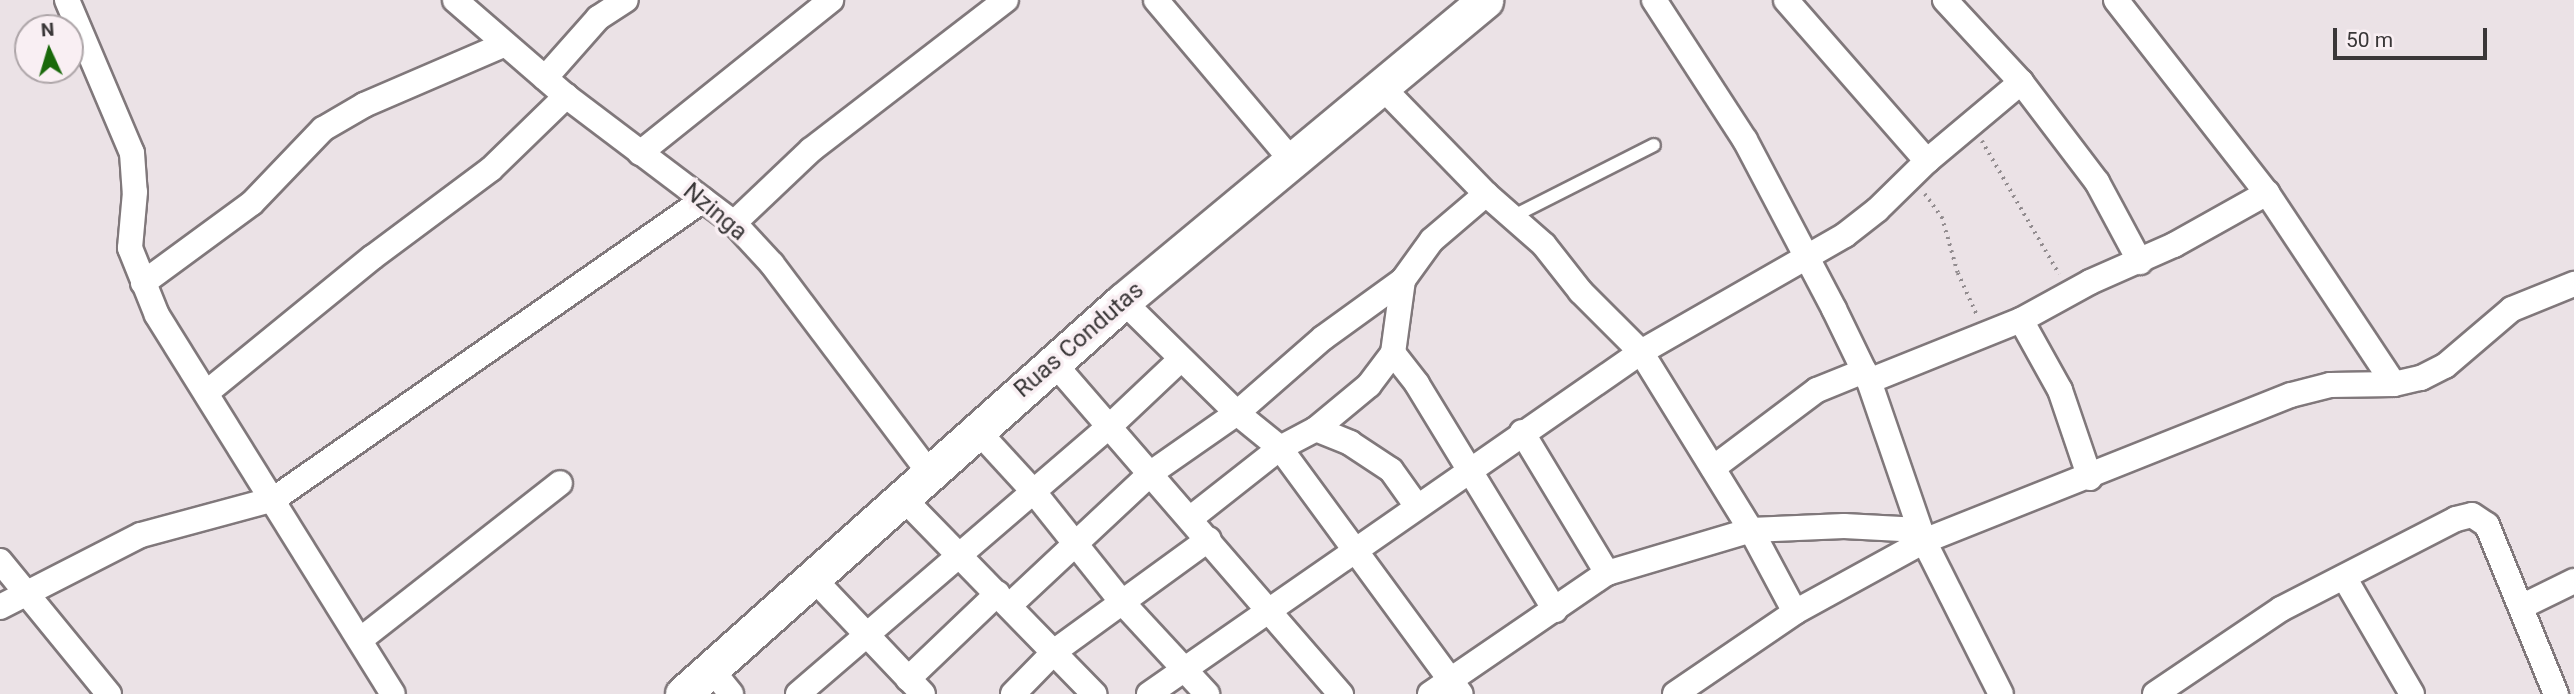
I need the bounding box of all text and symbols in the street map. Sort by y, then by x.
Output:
north arrow [14,14,84,84]
scale bar [2336,14,2490,58]
text: N [40,18,55,41]
text: 50 m [2346,28,2393,52]
street label: Nzinga [677,177,753,247]
street label: Ruas Condutas [1008,276,1150,404]

